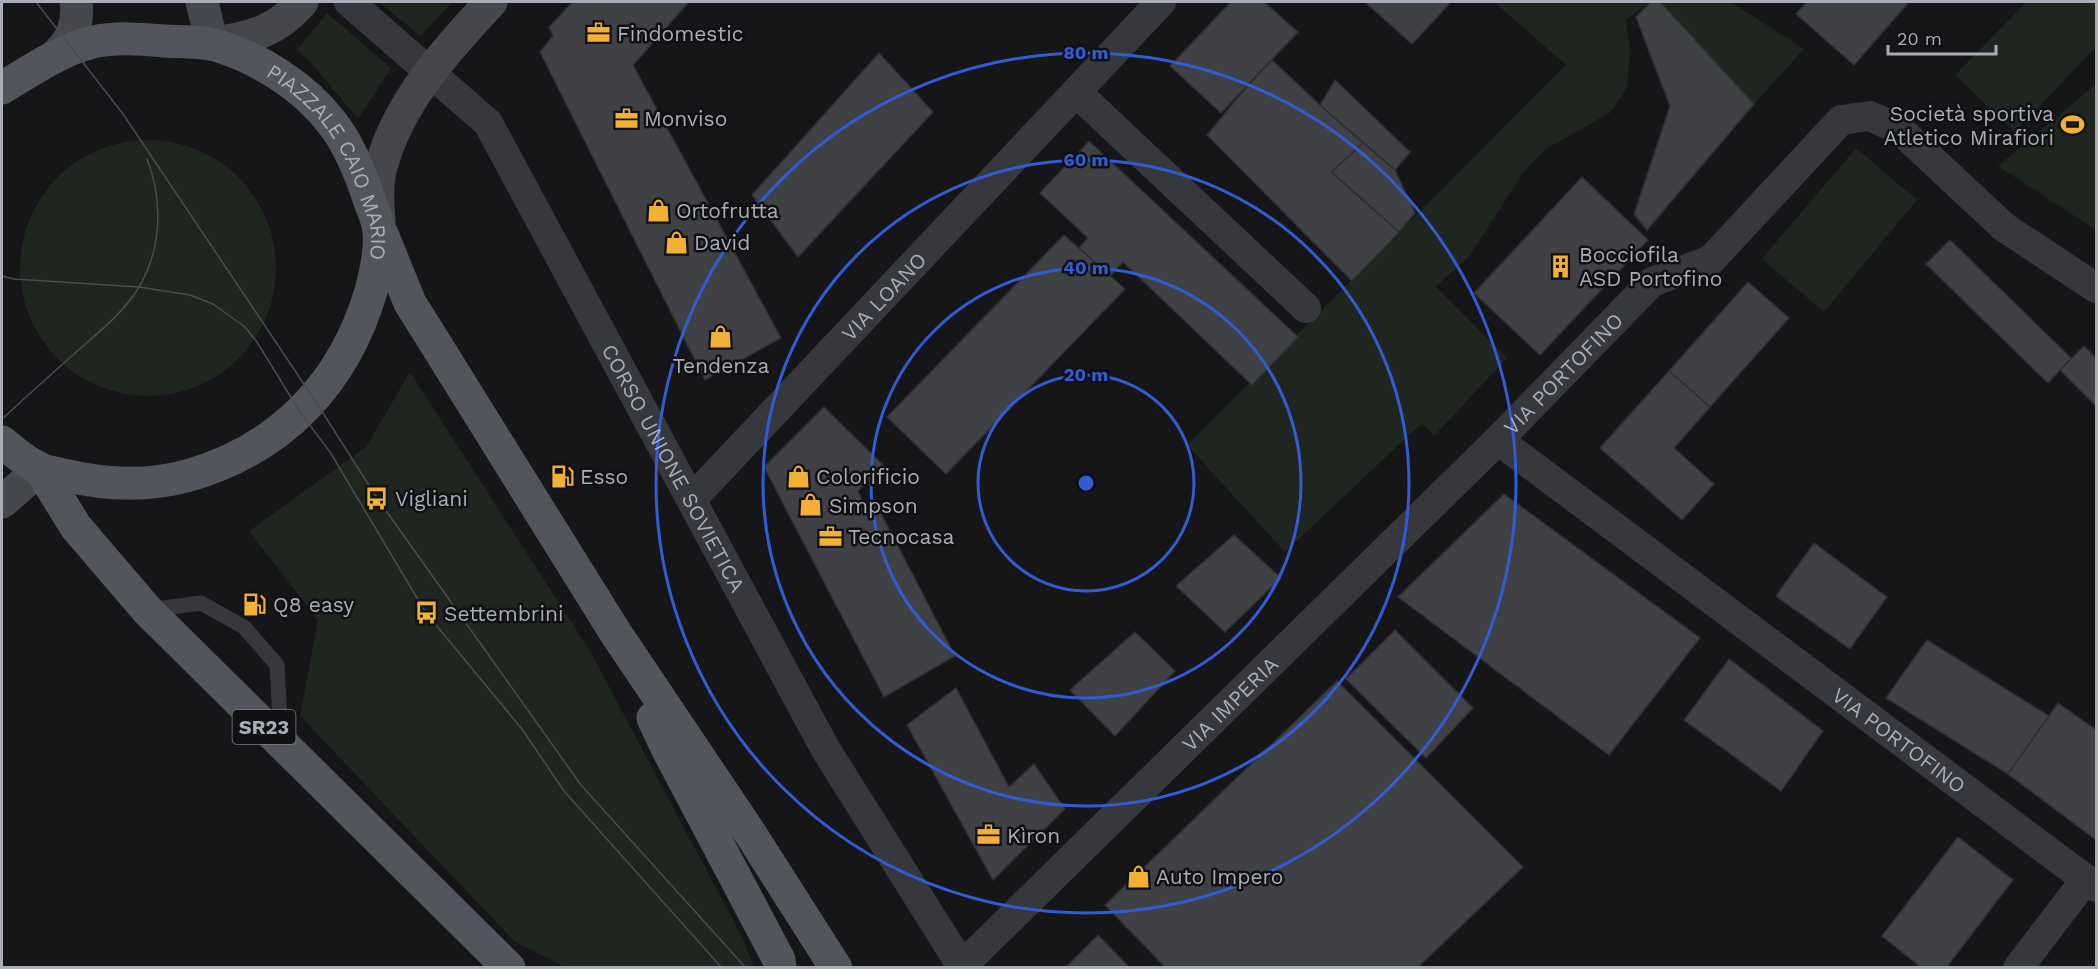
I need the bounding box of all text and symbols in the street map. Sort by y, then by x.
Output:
scale bar [1888,18,1996,56]
office icon: Findomestic [586,20,612,46]
place label: Findomestic [617,21,744,46]
text: 20 m [1897,28,1942,49]
text: 80 m [1064,42,1108,63]
street label: PIAZZALE CAIO MARIO [263,58,392,262]
place label: Società sportiva Atletico Mirafiori [1884,101,2054,150]
office icon: Monviso [613,105,639,131]
place label: Monviso [644,106,727,131]
sports icon: Società sportiva Atletico Mirafiori [2059,112,2085,138]
text: 60 m [1064,149,1108,170]
shop icon: Ortofrutta [645,197,671,223]
place label: Ortofrutta [676,198,779,223]
shop icon: David [663,229,689,255]
place label: David [694,230,750,255]
place label: Bocciofila ASD Portofino [1579,242,1722,291]
street label: VIA LOANO [836,247,931,346]
building icon: Bocciofila ASD Portofino [1548,253,1574,279]
text: 40 m [1063,257,1109,278]
street label: VIA PORTOFINO [1498,307,1628,439]
shop icon: Tendenza [708,324,734,350]
street label: CORSO UNIONE SOVIETICA [597,340,751,596]
place label: Tendenza [673,353,770,378]
text: 20 m [1064,364,1108,385]
fuel station icon: Esso [549,463,575,489]
shop icon: Colorificio [785,463,811,489]
place label: Esso [580,464,628,489]
place label: Colorificio [816,464,920,489]
centre of rings [1076,473,1096,493]
bus stop icon: Vigliani [364,485,390,511]
place label: Vigliani [395,486,468,511]
shop icon: Simpson [798,492,824,518]
place label: Simpson [829,493,918,518]
office icon: Tecnocasa [817,523,843,549]
place label: Tecnocasa [848,524,955,549]
fuel station icon: Q8 easy [242,591,268,617]
place label: Q8 easy [273,592,354,617]
bus stop icon: Settembrini [413,600,439,626]
place label: Settembrini [444,601,564,626]
street label: VIA IMPERIA [1176,651,1283,756]
street label: VIA PORTOFINO [1828,682,1971,798]
road number: SR23 [232,710,296,744]
office icon: Kìron [976,822,1002,848]
place label: Kìron [1007,823,1060,848]
shop icon: Auto Impero [1125,863,1151,889]
place label: Auto Impero [1156,864,1283,889]

